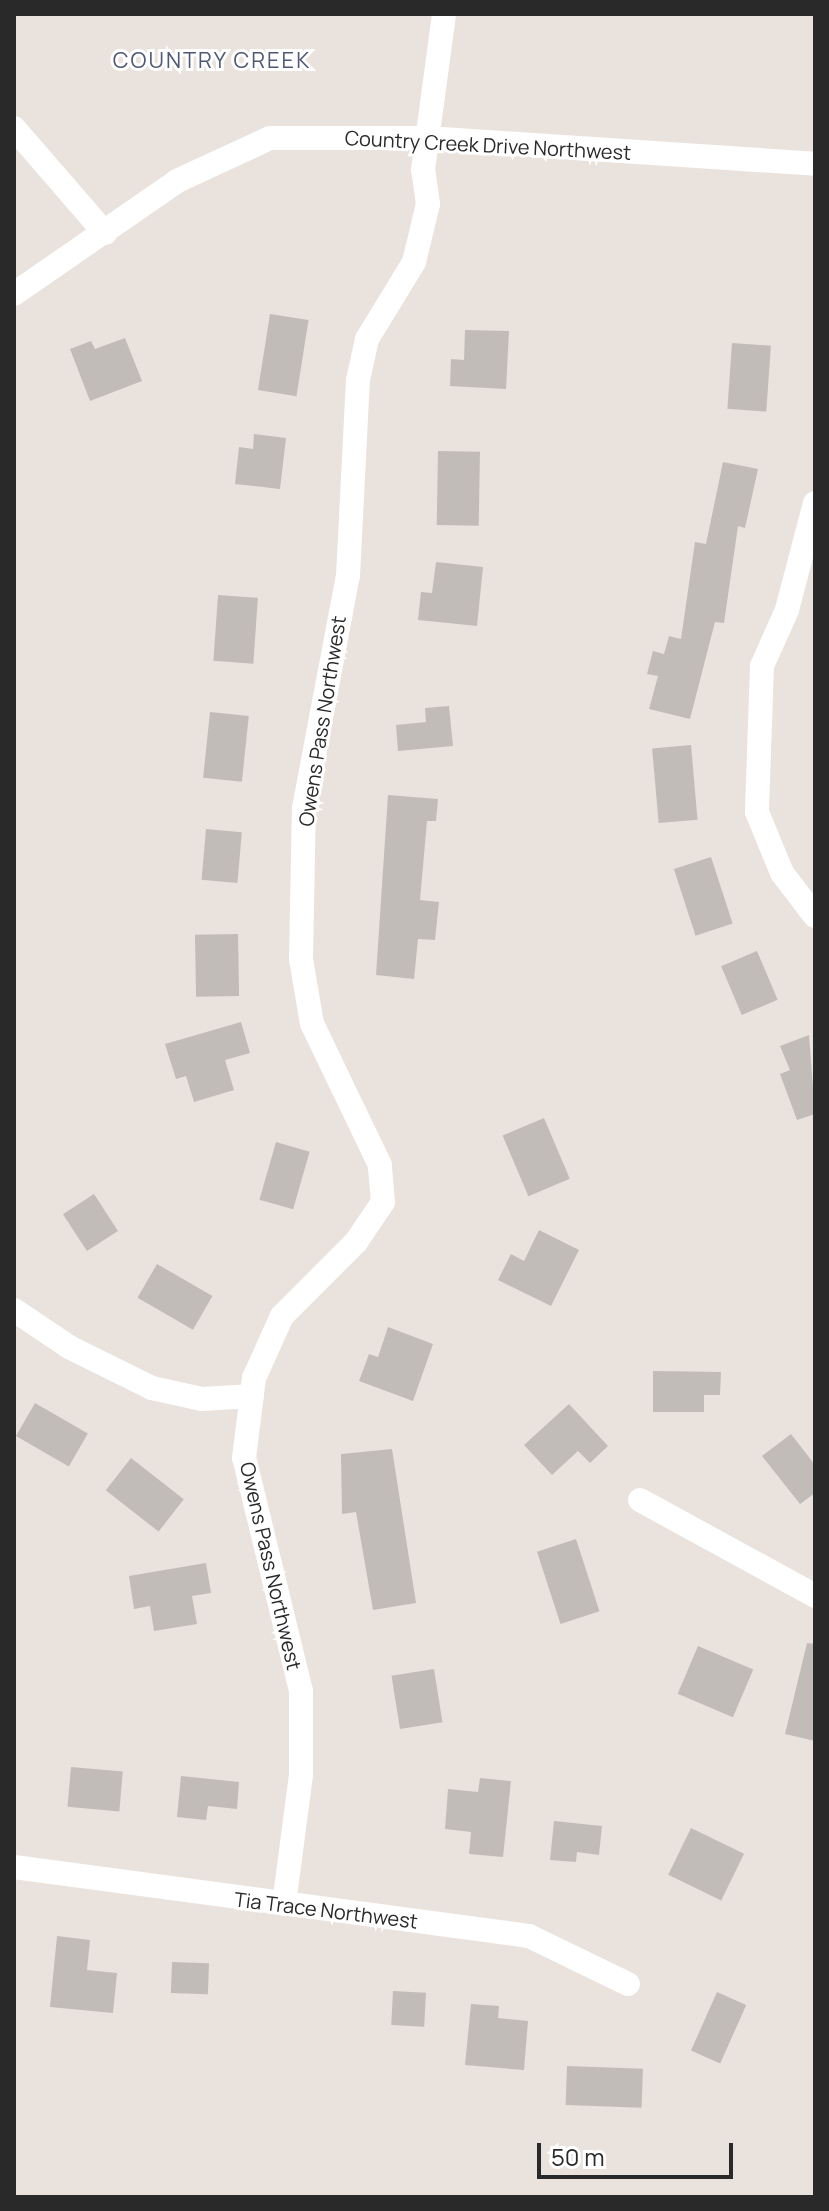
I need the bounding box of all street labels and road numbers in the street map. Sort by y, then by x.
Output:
street label: Country Creek Drive Northwest [344,126,632,164]
street label: Owens Pass Northwest [294,614,350,828]
street label: Owens Pass Northwest [235,1460,307,1672]
street label: Tia Trace Northwest [233,1887,419,1933]

